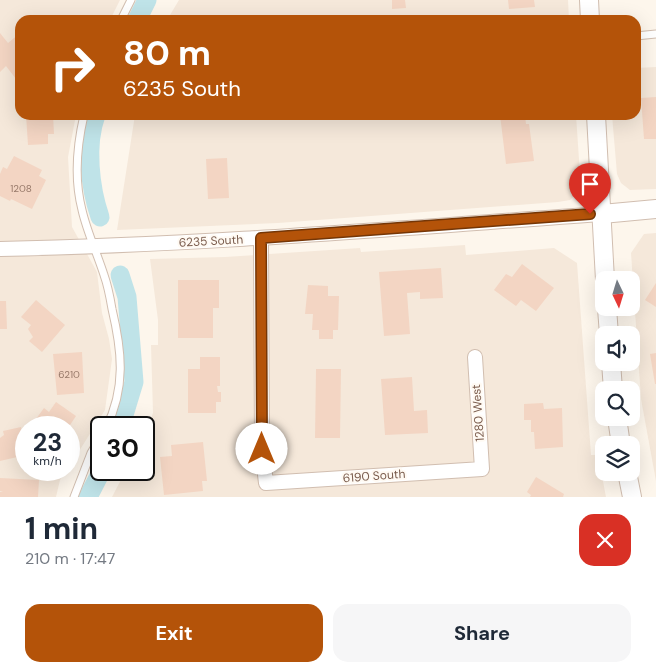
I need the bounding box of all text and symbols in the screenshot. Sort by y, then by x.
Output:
text: 80 m [123,30,211,76]
icon: right [40,35,105,100]
text: 6235 South [123,74,241,103]
pin [569,163,611,214]
icon: arrive [576,170,604,198]
house number: 1208 [10,182,32,195]
street label: 6235 South [178,231,244,251]
north arrow [595,271,640,316]
map controls [595,271,640,481]
button: sound [595,326,640,371]
house number: 6210 [58,368,80,381]
button: search [595,381,640,426]
street label: 1280 West [468,384,488,442]
speed limit sign: 30 [90,416,155,481]
position arrow [235,422,287,474]
text: 23 [33,426,62,459]
button: layers [595,436,640,481]
text: km/h [33,453,62,469]
street label: 6190 South [342,466,406,486]
text: 1 min [25,509,98,548]
button: close [579,514,631,566]
text: 210 m · 17:47 [25,548,115,569]
button: Exit [25,604,323,662]
button: Share [333,604,631,662]

